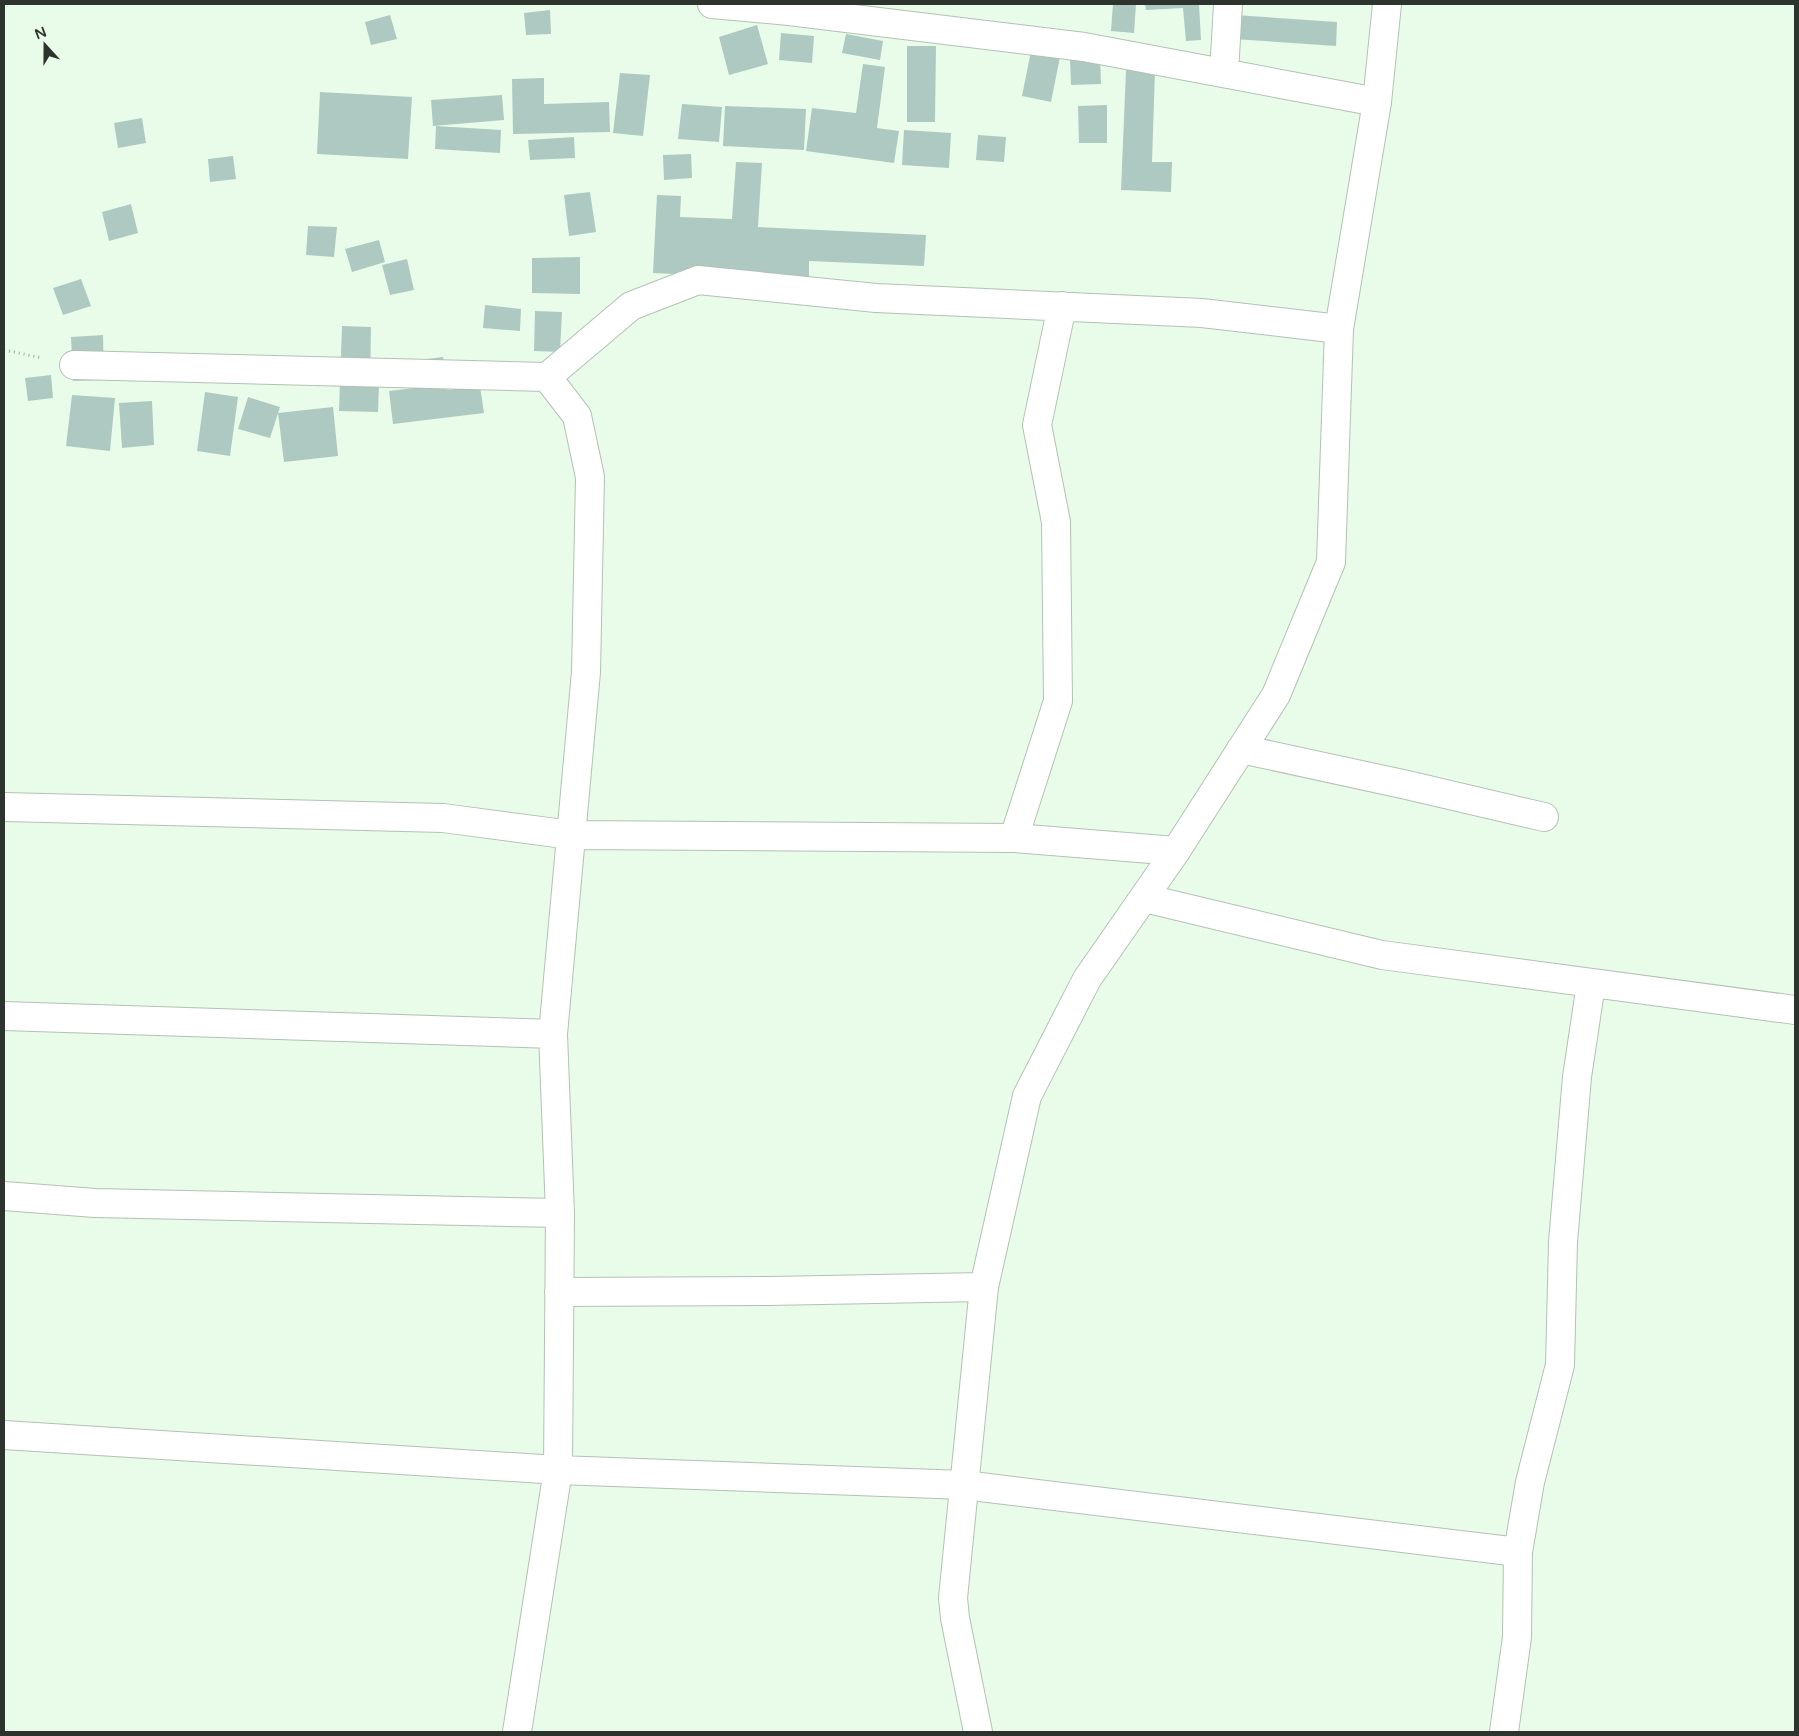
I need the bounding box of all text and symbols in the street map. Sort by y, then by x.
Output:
north arrow [20,20,70,70]
text: N [32,23,49,43]

